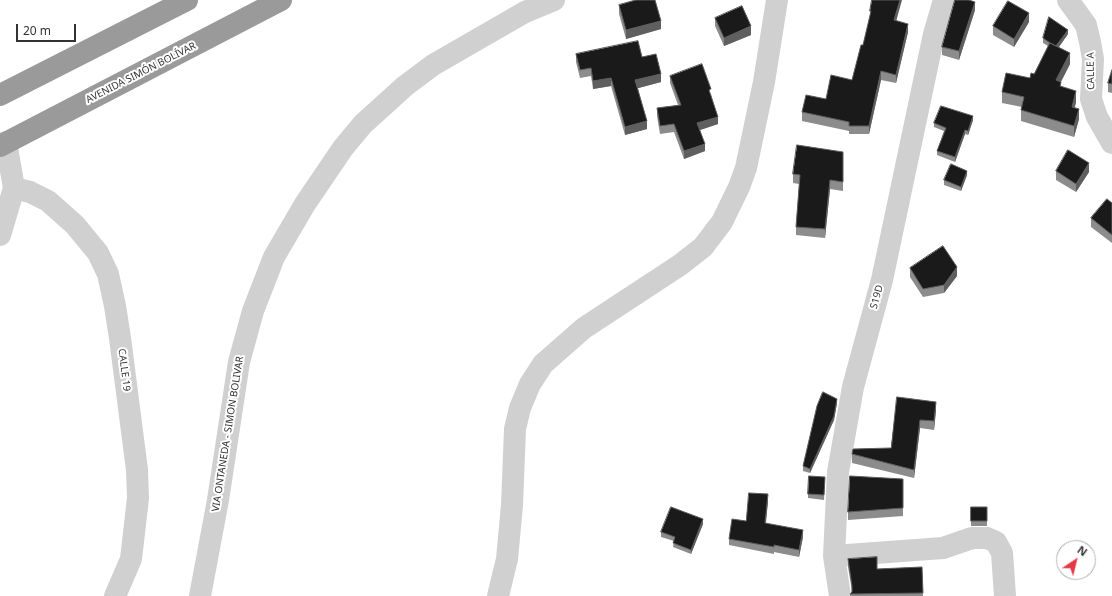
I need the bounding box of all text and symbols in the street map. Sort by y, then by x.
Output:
scale bar [18,16,78,42]
text: 20 m [23,22,51,39]
street label: AVENIDA SIMÓN BOLÍVAR [84,40,198,106]
street label: CALLE A [1085,52,1097,90]
street label: S19D [868,284,886,310]
street label: CALLE 19 [115,348,133,392]
street label: VIA ONTANEDA - SIMON BOLIVAR [210,355,246,513]
north arrow [1056,540,1096,580]
text: N [1075,542,1091,559]

